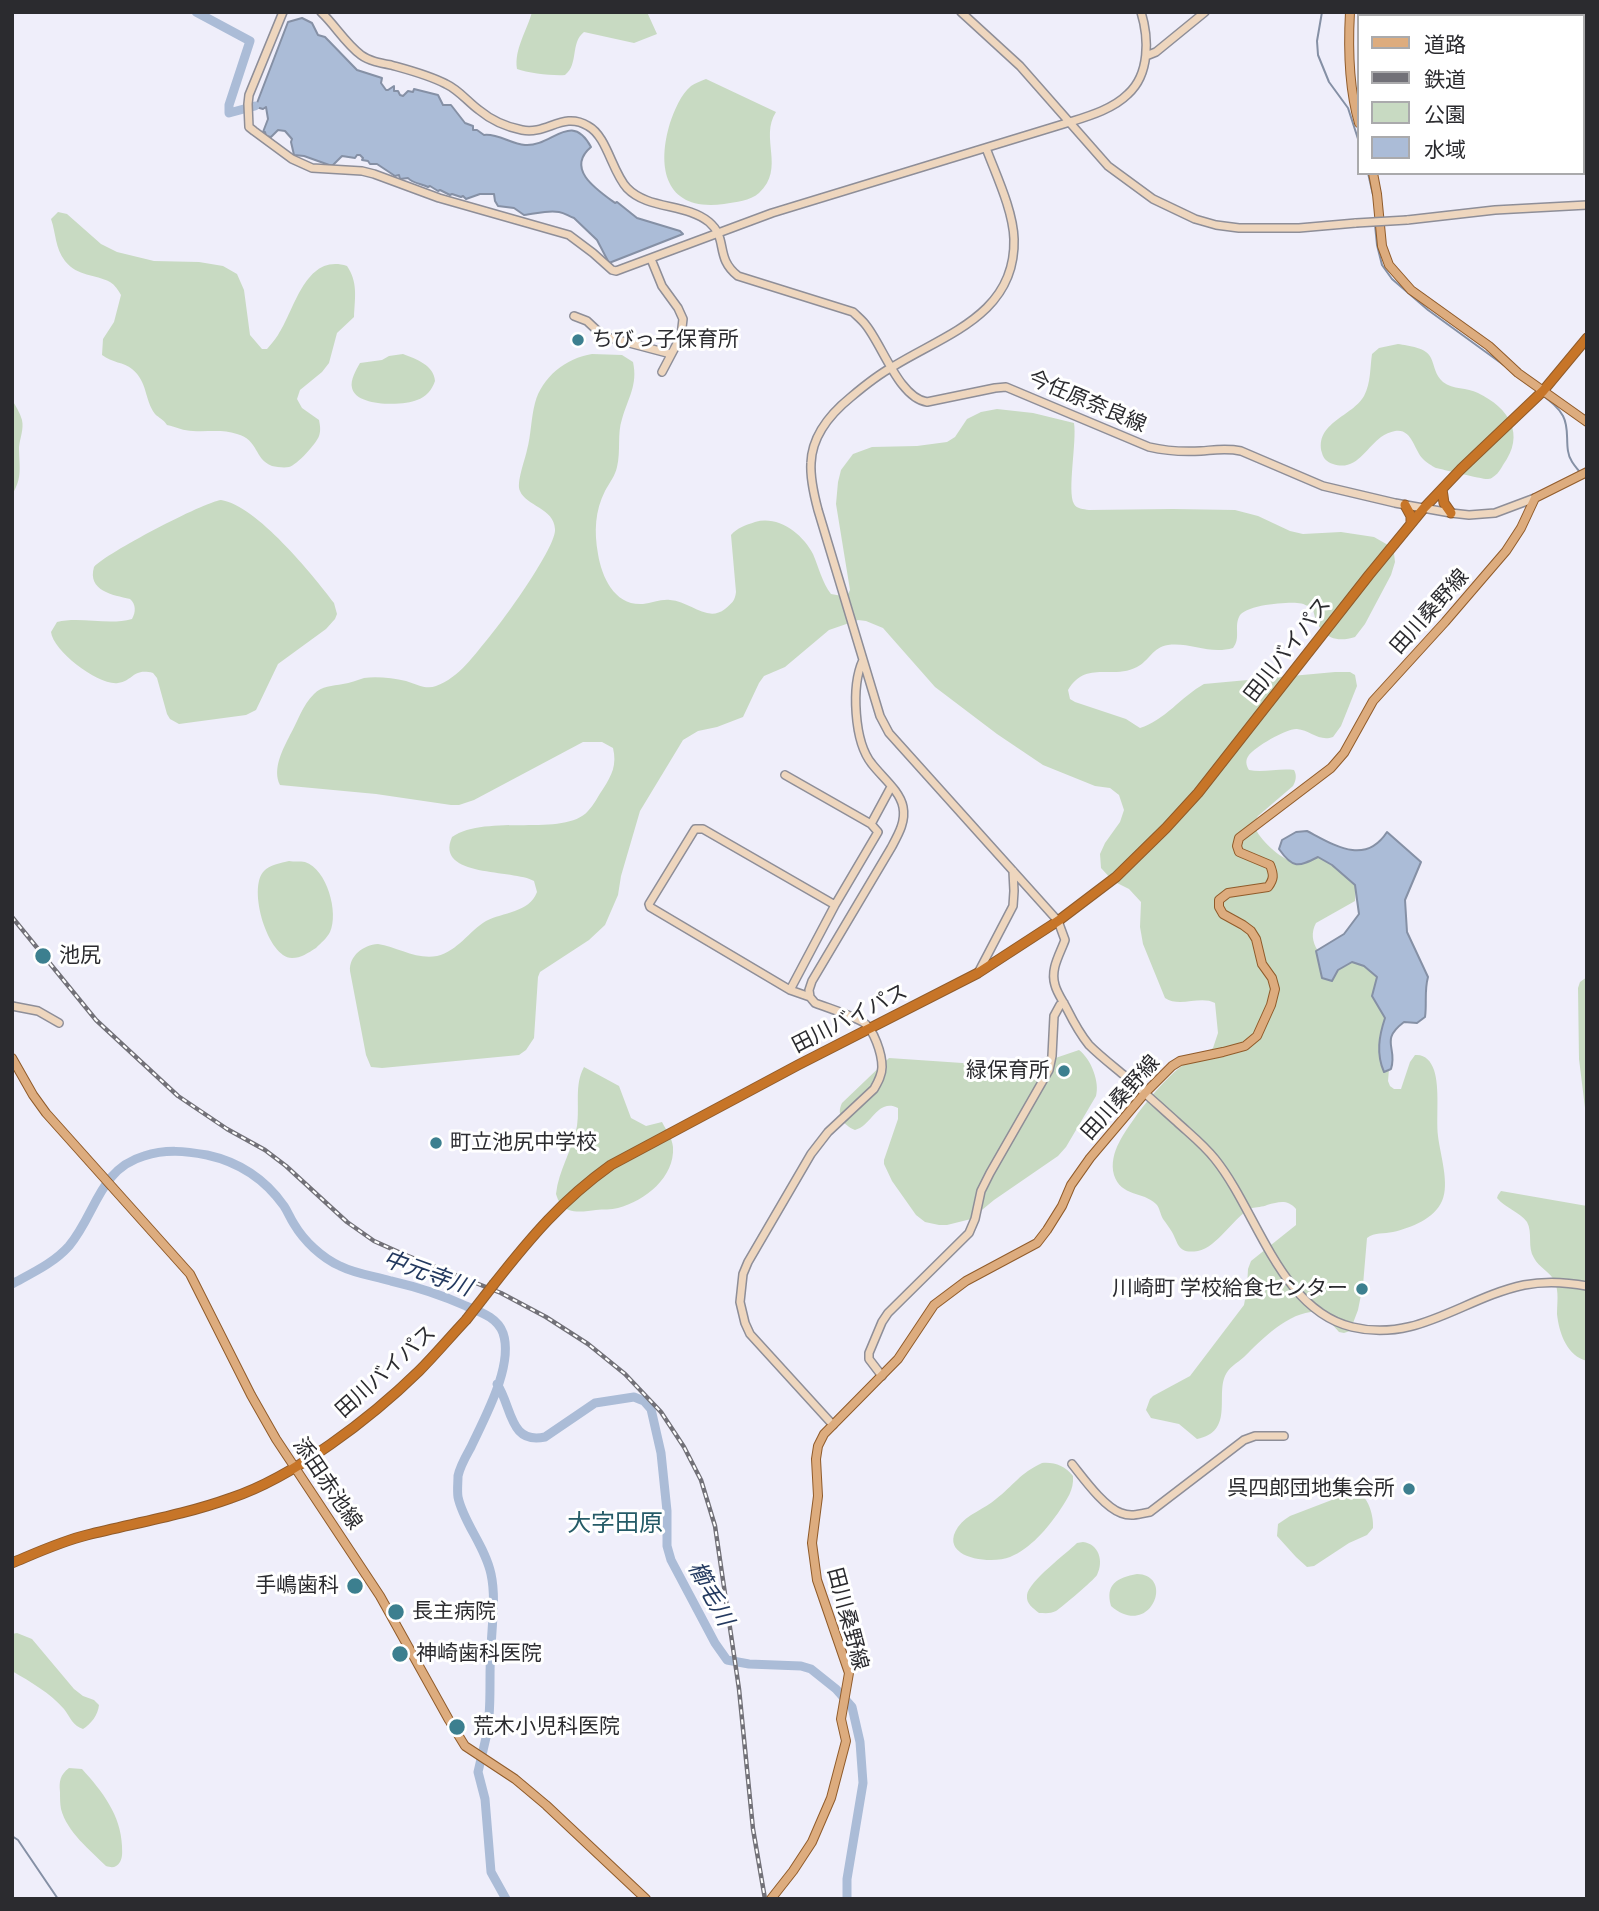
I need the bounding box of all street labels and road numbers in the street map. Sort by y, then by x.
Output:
street label: 今任原奈良線 [1024,366,1150,438]
street label: 田川桑野線 [1386,565,1474,659]
street label: 田川バイパス [1239,593,1337,707]
street label: 田川バイパス [788,979,912,1059]
street label: 田川桑野線 [1077,1051,1165,1145]
street label: 田川バイパス [331,1320,441,1424]
street label: 添田赤池線 [287,1433,367,1535]
street label: 田川桑野線 [821,1565,873,1673]

